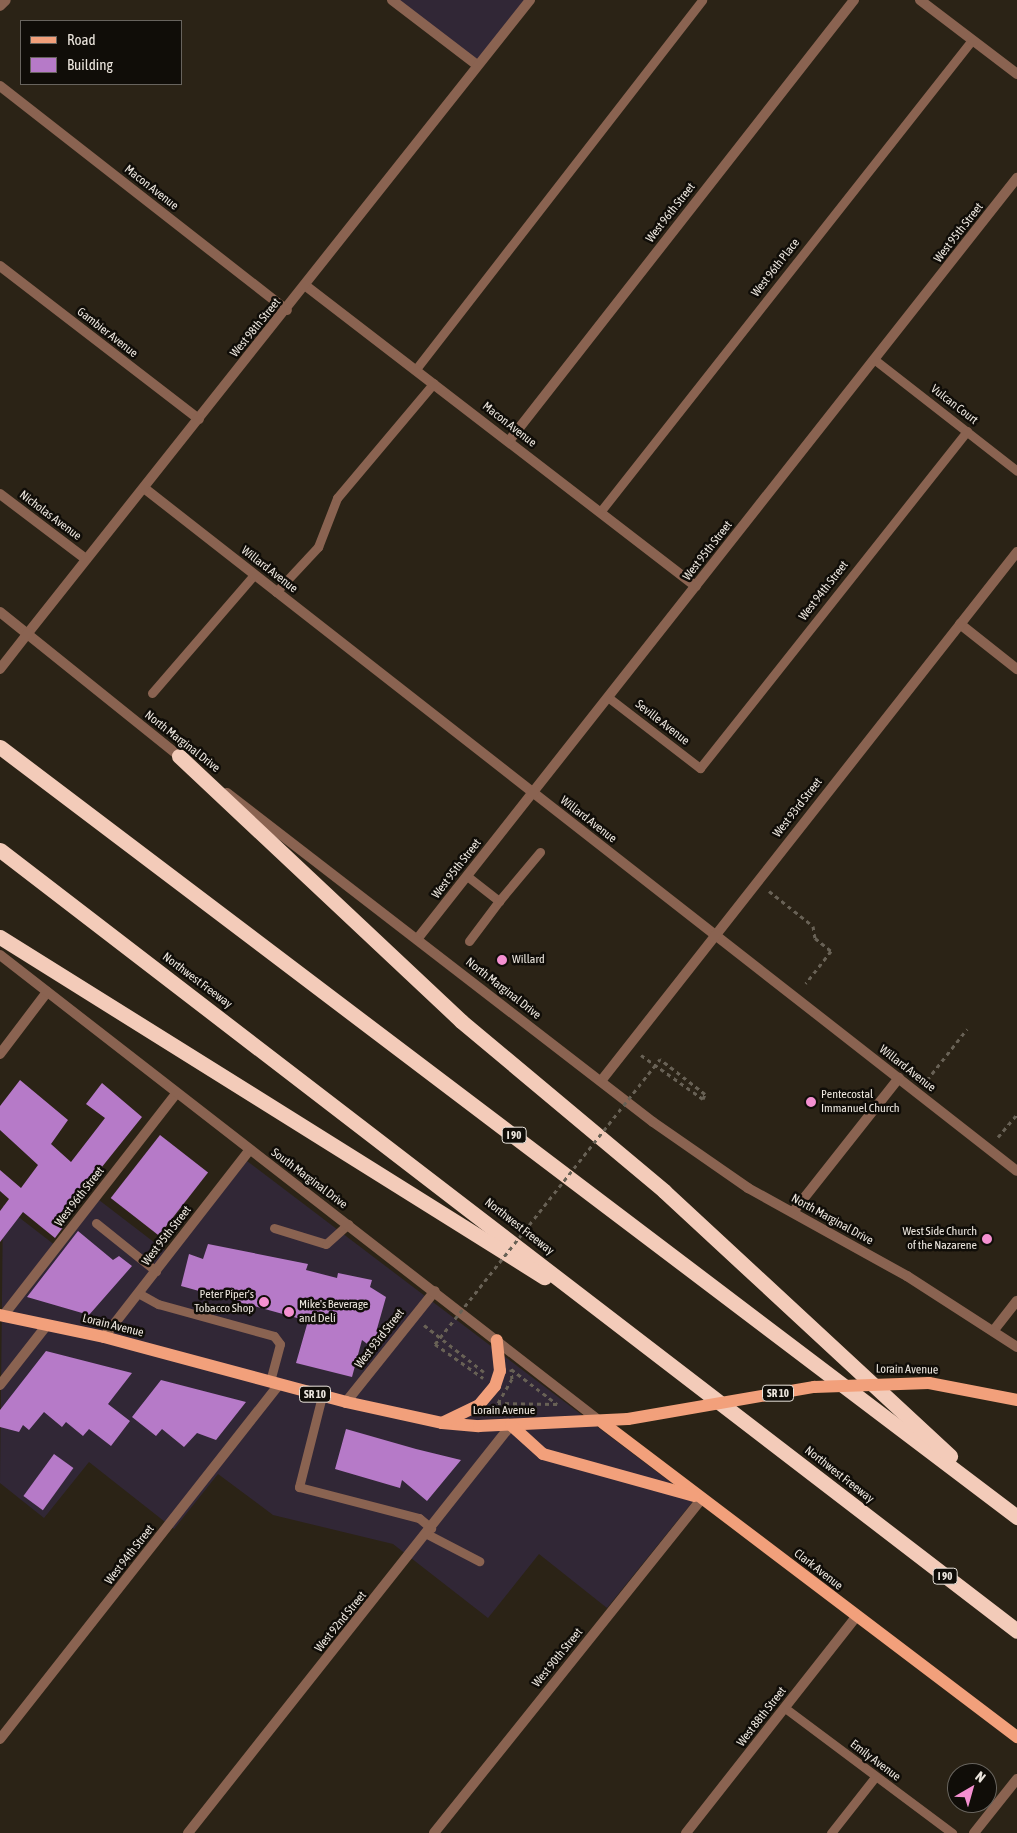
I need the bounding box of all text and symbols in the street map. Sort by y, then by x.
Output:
legend [20,20,182,85]
text: Road [67,31,96,48]
text: Building [67,56,113,73]
street label: Macon Avenue [121,163,181,213]
street label: West 96th Street [643,180,699,246]
street label: West 95th Street [931,200,987,266]
street label: West 96th Place [749,236,803,300]
street label: West 98th Street [228,296,284,360]
street label: Gambier Avenue [74,305,140,361]
street label: Vulcan Court [928,382,980,428]
street label: Macon Avenue [479,400,539,450]
street label: Nicholas Avenue [16,488,84,544]
street label: West 95th Street [680,518,736,584]
street label: Willard Avenue [238,544,300,596]
street label: West 94th Street [796,558,852,624]
street label: Seville Avenue [632,697,692,749]
street label: North Marginal Drive [142,708,222,776]
street label: West 93rd Street [770,775,826,841]
street label: Willard Avenue [557,794,619,846]
street label: West 95th Street [429,836,485,902]
street label: Northwest Freeway [159,950,235,1012]
place label: Willard [512,953,545,967]
marker: Willard [496,954,508,966]
street label: North Marginal Drive [463,955,543,1023]
street label: Willard Avenue [876,1043,938,1095]
place label: Pentecostal Immanuel Church [821,1088,900,1116]
marker: Pentecostal Immanuel Church [805,1096,817,1108]
road number: I 90 [502,1126,526,1144]
street label: South Marginal Drive [268,1146,350,1212]
street label: West 96th Street [52,1164,108,1230]
street label: North Marginal Drive [789,1192,875,1248]
street label: Northwest Freeway [482,1196,556,1258]
street label: West 95th Street [139,1203,195,1269]
place label: West Side Church of the Nazarene [902,1225,977,1253]
marker: West Side Church of the Nazarene [981,1233,993,1245]
place label: Peter Piper's Tobacco Shop [194,1288,254,1316]
marker: Peter Piper's Tobacco Shop [258,1296,270,1308]
place label: Mike's Beverage and Deli [299,1298,368,1326]
marker: Mike's Beverage and Deli [283,1306,295,1318]
street label: West 93rd Street [352,1306,408,1372]
street label: Lorain Avenue [81,1311,145,1341]
street label: Lorain Avenue [876,1362,938,1378]
road number: SR 10 [762,1385,794,1402]
road number: SR 10 [299,1386,331,1402]
street label: Lorain Avenue [473,1404,535,1418]
street label: Northwest Freeway [802,1444,876,1506]
street label: West 94th Street [102,1522,158,1588]
street label: Clark Avenue [791,1547,845,1593]
road number: I 90 [932,1568,958,1584]
street label: West 92nd Street [312,1589,370,1655]
street label: West 90th Street [530,1626,586,1690]
street label: West 88th Street [734,1684,790,1750]
street label: Emily Avenue [847,1737,903,1785]
north arrow [947,1763,997,1813]
text: N [972,1768,989,1786]

